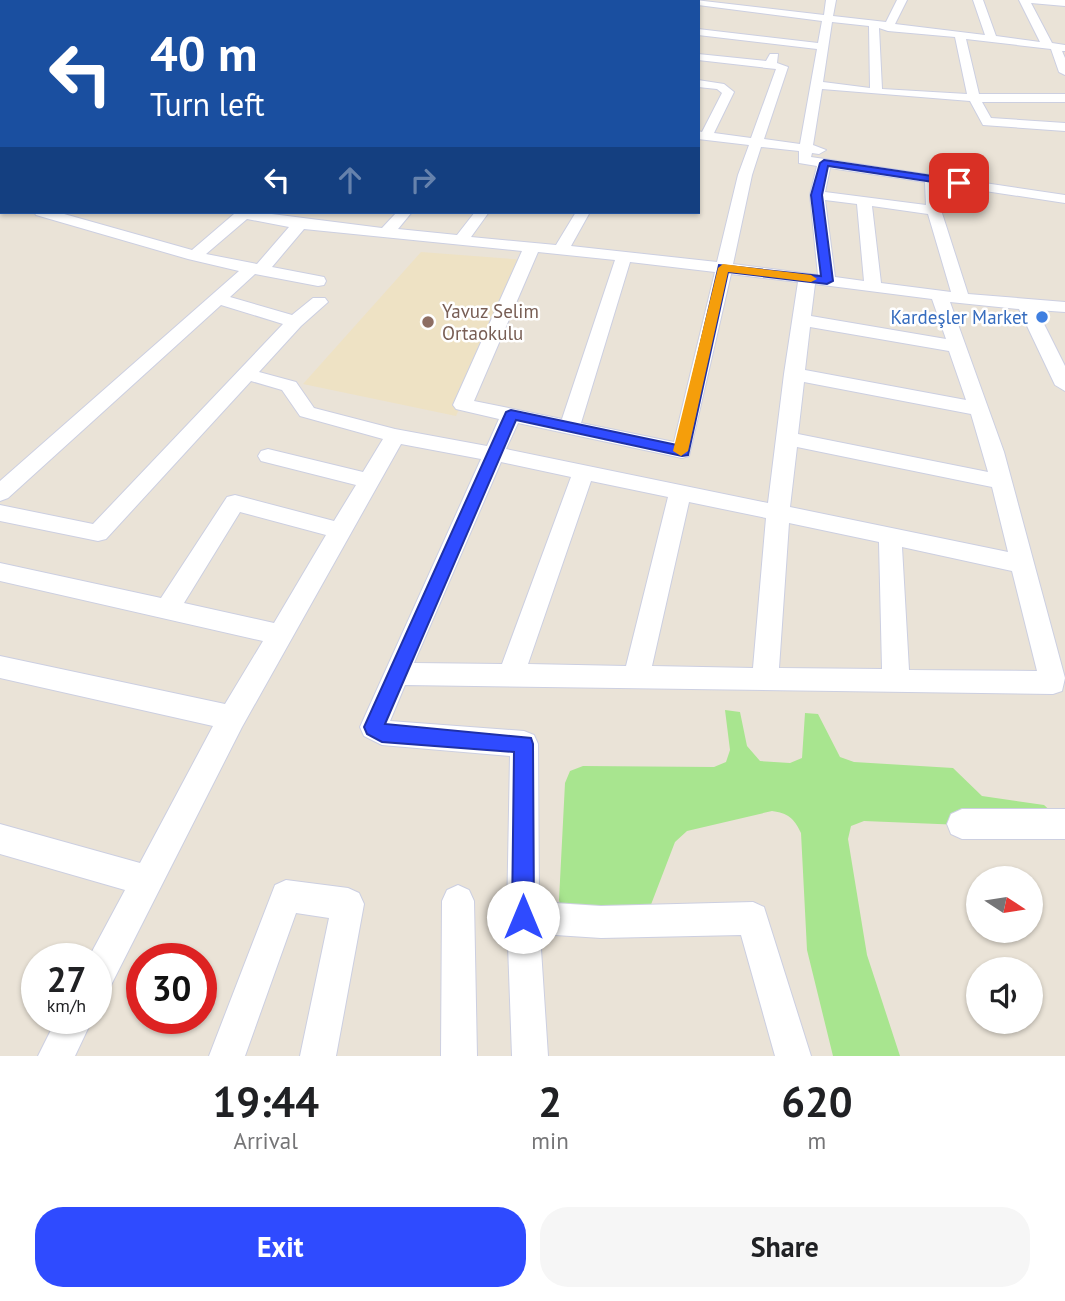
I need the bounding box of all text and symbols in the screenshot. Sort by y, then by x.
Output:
text: 40 m [150,21,257,85]
icon: left [35,28,126,119]
text: Turn left [150,83,265,125]
pin [929,153,989,213]
icon: left [258,161,296,199]
icon: ahead [331,161,369,199]
icon: right [404,161,442,199]
icon: arrive [940,164,978,202]
place label: Yavuz Selim Ortaokulu [442,299,539,345]
place label: Kardeşler Market [891,305,1029,329]
marker: Kardeşler Market [1034,309,1050,325]
marker: Yavuz Selim Ortaokulu [420,314,436,330]
north arrow [966,866,1043,943]
map controls [966,866,1043,1034]
position arrow [486,880,560,954]
speed limit sign: 30 [126,943,217,1034]
text: 27 [47,956,86,1002]
button: sound [966,957,1043,1034]
text: km/h [47,994,86,1017]
text: 19:44 [212,1074,319,1129]
text: 2 [538,1074,562,1129]
text: 620 [781,1074,853,1129]
text: Arrival [233,1126,298,1155]
text: min [531,1126,569,1155]
text: m [808,1126,826,1155]
button: Exit [35,1207,526,1287]
button: Share [540,1207,1030,1287]

